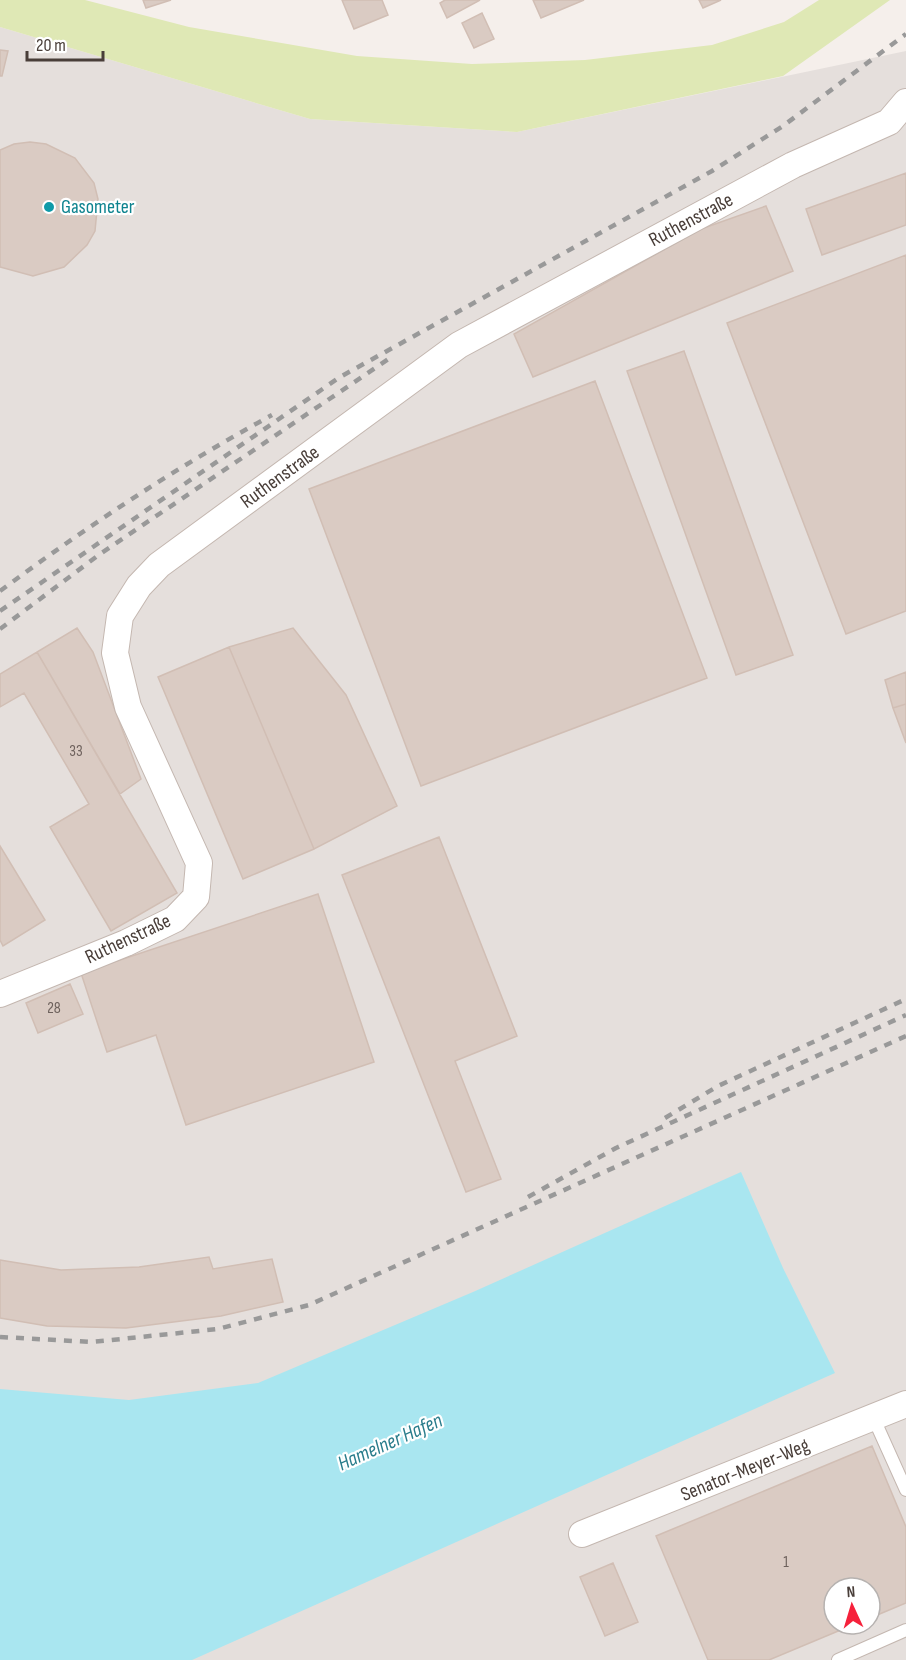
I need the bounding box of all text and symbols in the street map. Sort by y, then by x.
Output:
scale bar [27,24,104,62]
text: 20 m [36,35,66,56]
street label: Ruthenstraße [645,188,737,252]
place label: Gasometer [61,195,135,219]
marker: Gasometer [42,200,56,214]
street label: Ruthenstraße [236,440,324,514]
house number: 33 [69,742,83,761]
street label: Ruthenstraße [81,909,175,969]
house number: 28 [47,999,61,1018]
water label: Hamelner Hafen [334,1408,446,1476]
street label: Senator-Meyer-Weg [677,1433,813,1507]
house number: 1 [783,1553,789,1572]
north arrow [822,1576,882,1636]
text: N [846,1583,856,1602]

